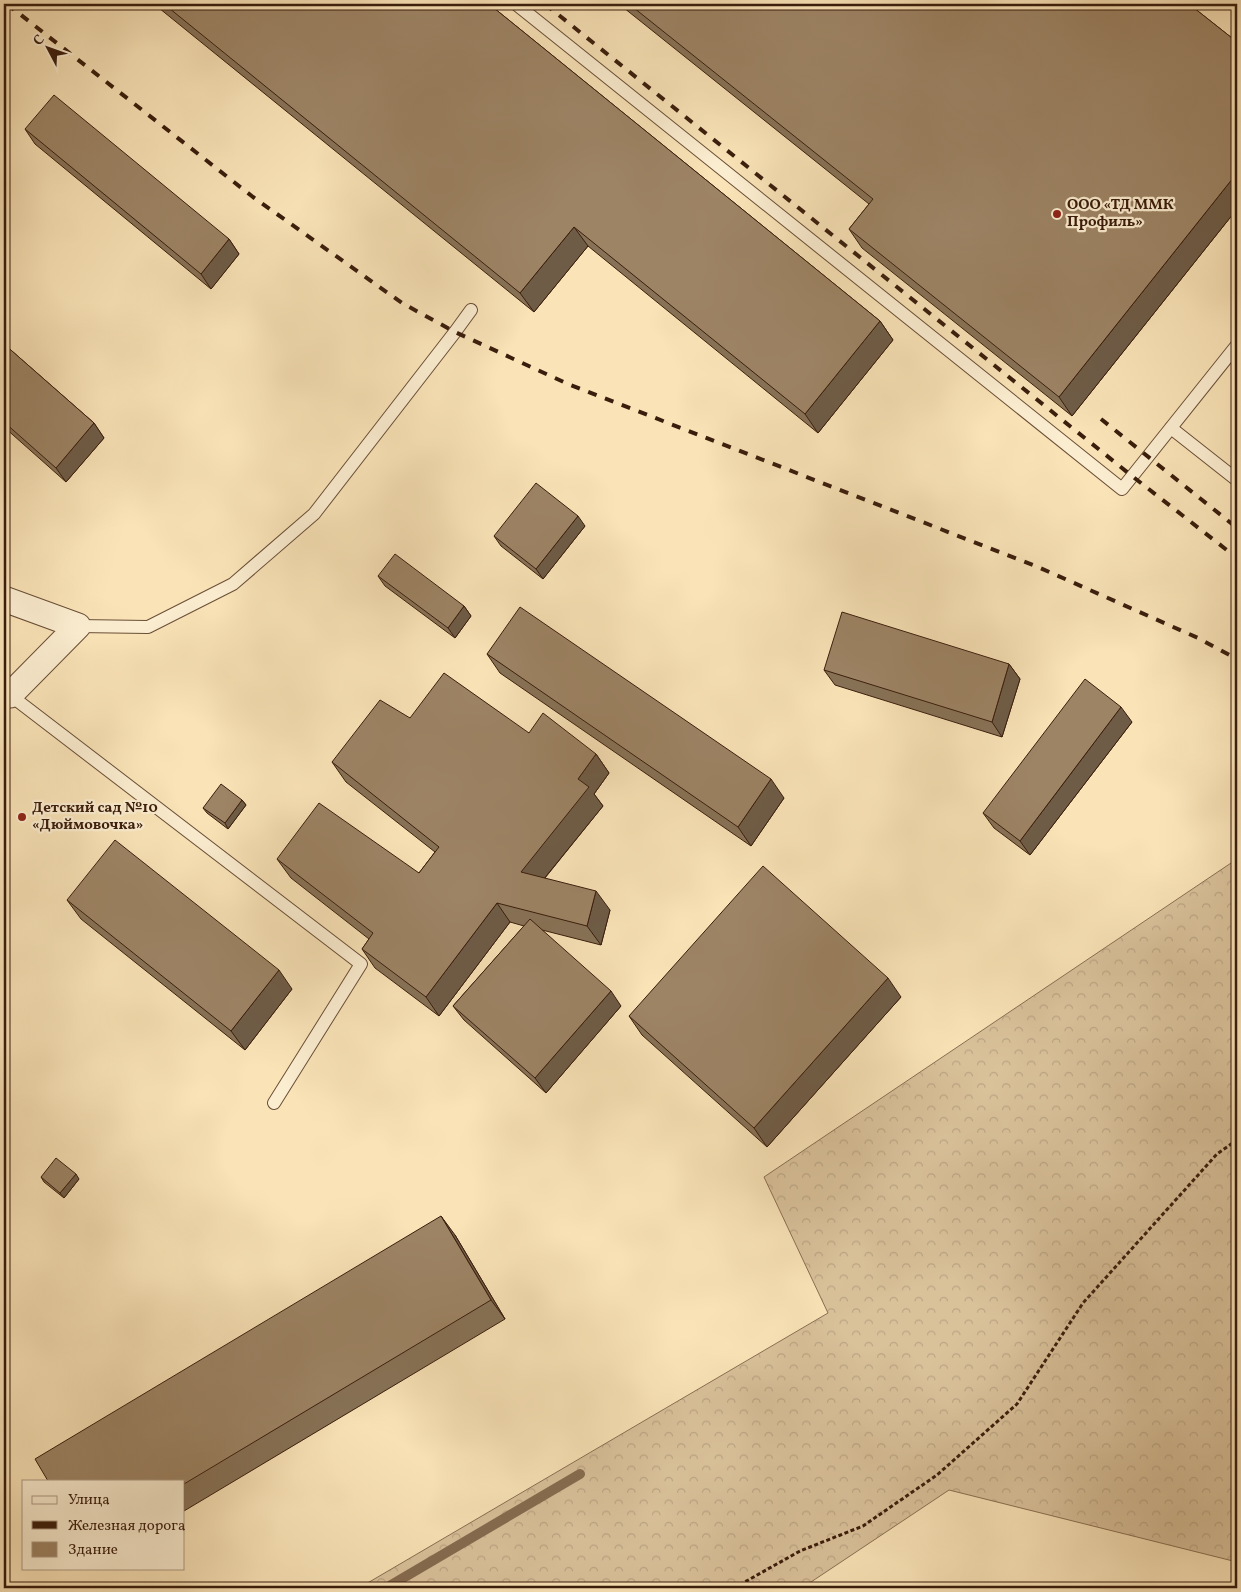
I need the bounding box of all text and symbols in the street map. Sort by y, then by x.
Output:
north arrow [22,22,72,72]
text: С [29,31,49,50]
place label: ООО «ТД ММК Профиль» [1067,195,1174,233]
marker: ООО «ТД ММК Профиль» [1051,208,1063,220]
place label: Детский сад №10 «Дюймовочка» [32,798,158,836]
marker: Детский сад №10 «Дюймовочка» [16,811,28,823]
legend [22,1480,185,1570]
text: Улица [68,1490,110,1511]
text: Железная дорога [68,1516,185,1537]
text: Здание [68,1540,118,1561]

